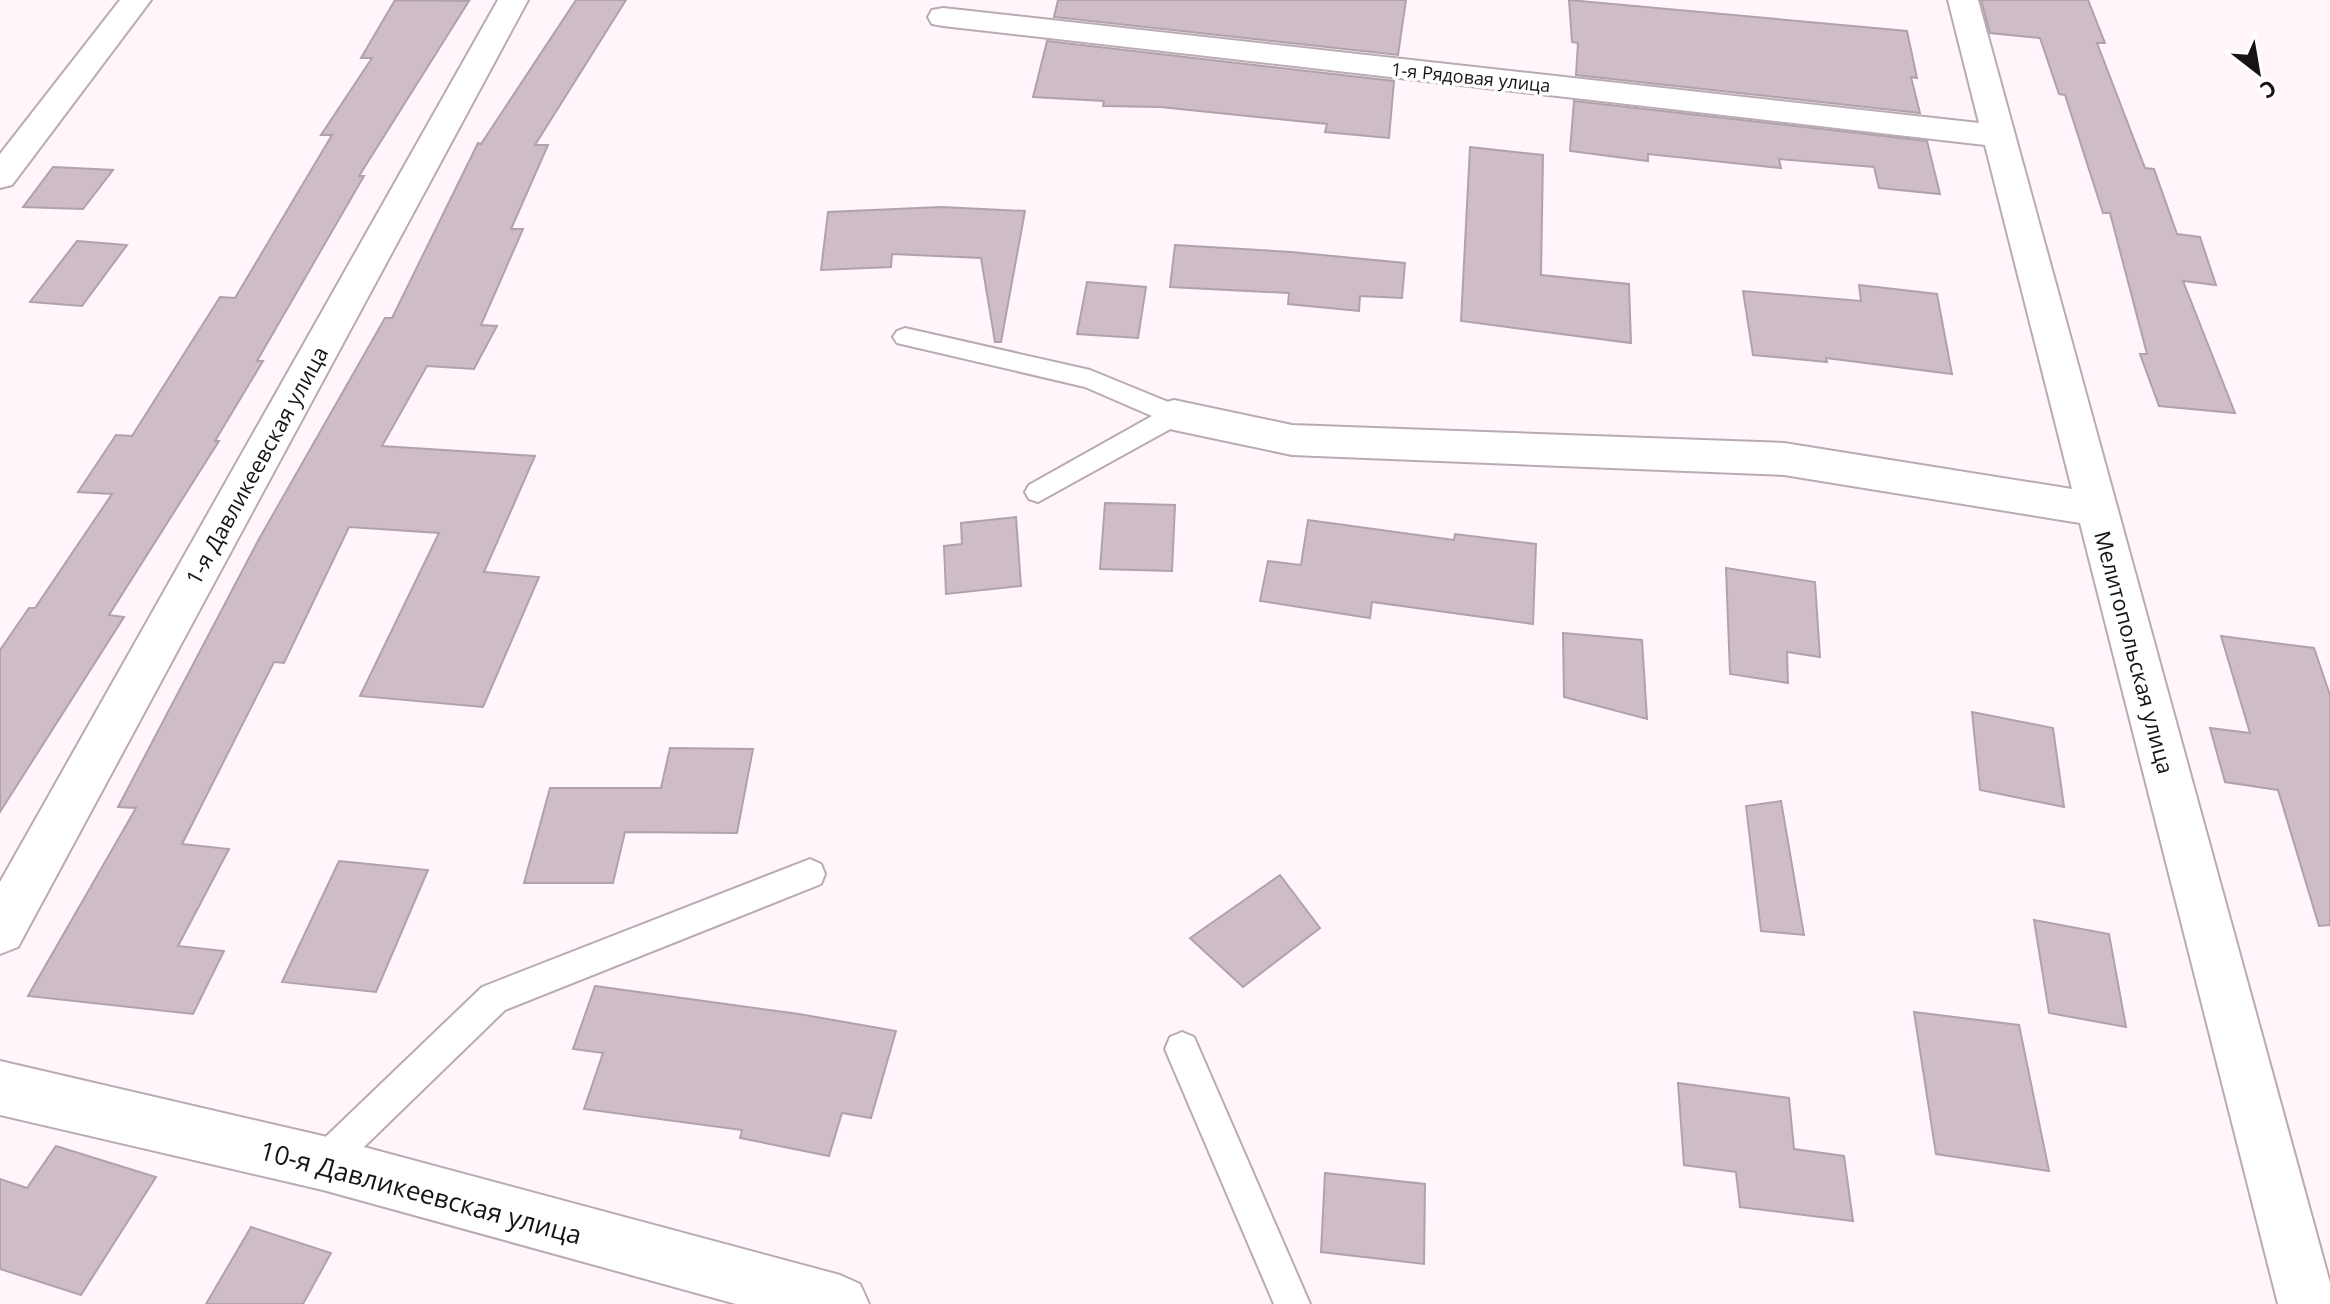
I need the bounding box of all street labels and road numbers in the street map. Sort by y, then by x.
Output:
street label: 1-я Рядовая улица [1390,57,1552,97]
street label: 1-я Давликеевская улица [178,340,334,590]
street label: Мелитопольская улица [2088,527,2182,777]
street label: 10-я Давликеевская улица [256,1132,586,1252]

